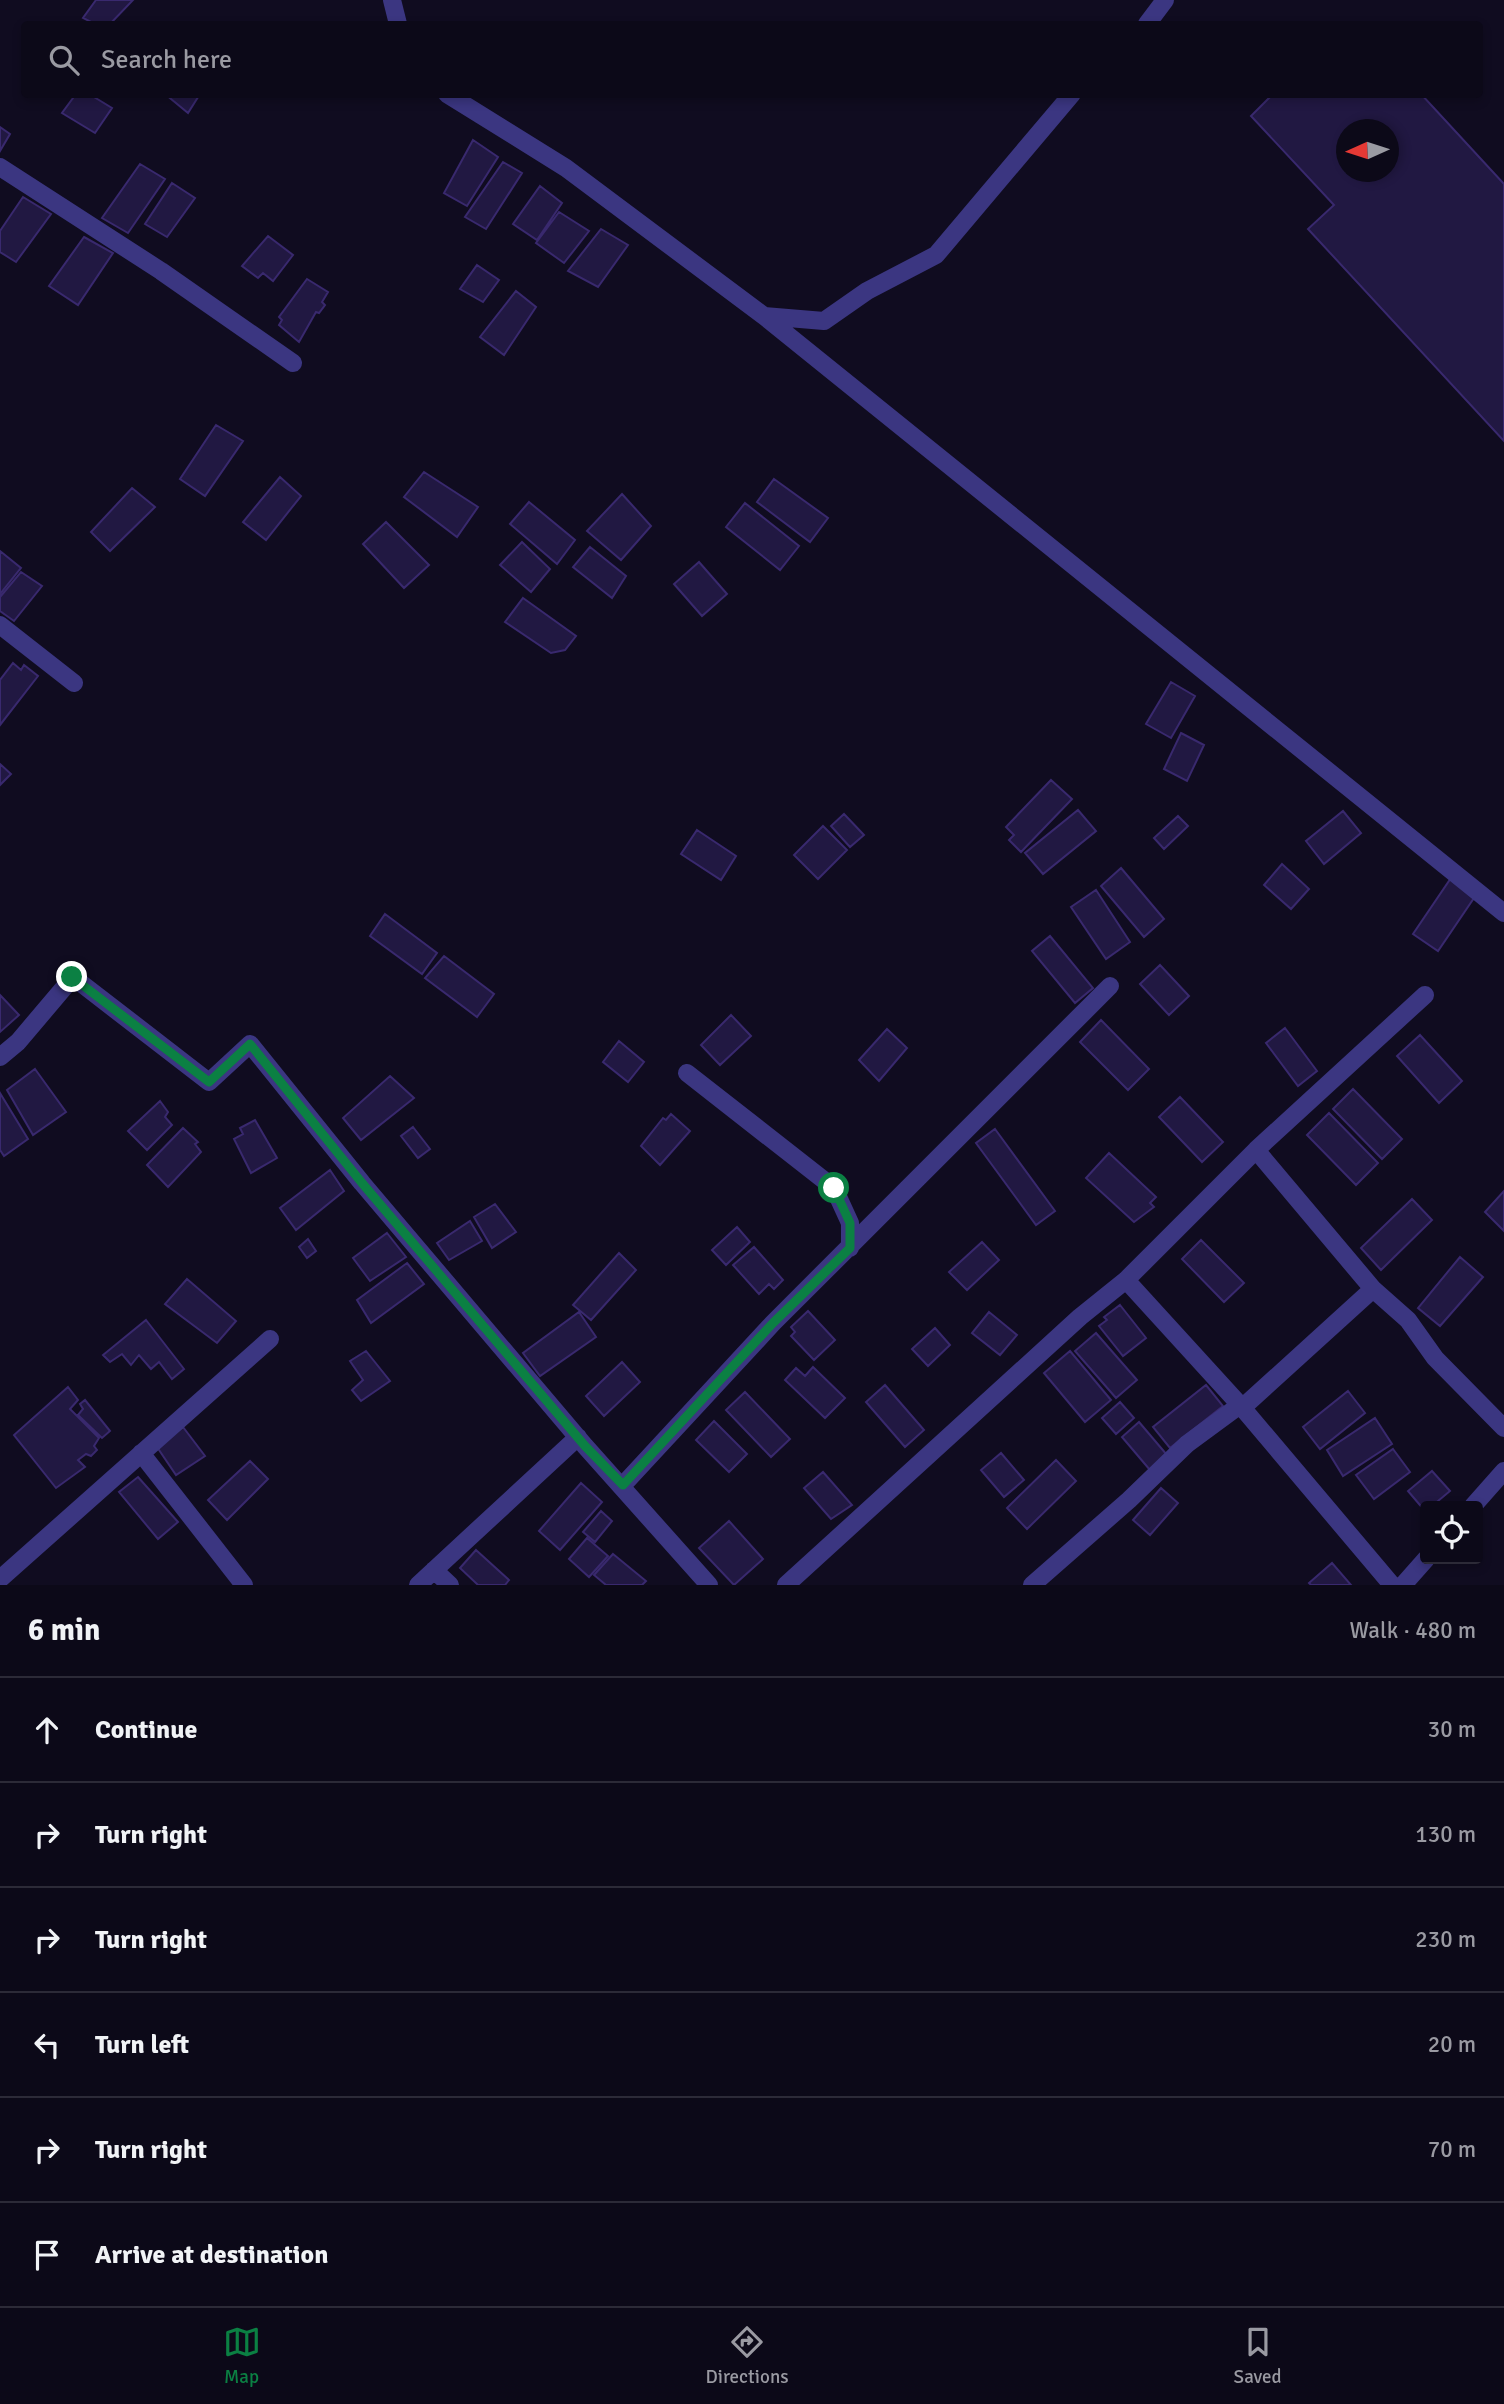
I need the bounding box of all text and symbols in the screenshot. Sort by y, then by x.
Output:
search box [21,21,1483,98]
icon: search [45,41,83,79]
text: Search here [101,44,232,76]
north arrow [1336,119,1399,182]
route end [56,961,87,992]
route start [818,1172,849,1203]
map controls [1420,1501,1483,1564]
button: locate [1420,1501,1483,1564]
text: 6 min [28,1612,100,1649]
text: Walk · 480 m [1350,1616,1476,1645]
icon: ahead [28,1711,66,1749]
text: Continue [95,1714,197,1746]
text: 30 m [1428,1715,1476,1744]
icon: right [28,1816,66,1854]
text: Turn right [95,1819,207,1851]
text: 130 m [1415,1820,1476,1849]
icon: right [28,1921,66,1959]
text: Turn right [95,1924,207,1956]
text: 230 m [1415,1925,1476,1954]
icon: left [28,2026,66,2064]
text: Turn left [95,2029,189,2061]
text: 20 m [1428,2030,1476,2059]
icon: right [28,2131,66,2169]
text: Turn right [95,2134,207,2166]
text: 70 m [1428,2135,1476,2164]
icon: arrive [28,2236,66,2274]
text: Arrive at destination [95,2239,328,2271]
tab: Map [223,2323,261,2389]
tab: Directions [706,2323,789,2389]
tab: Saved [1234,2323,1281,2389]

